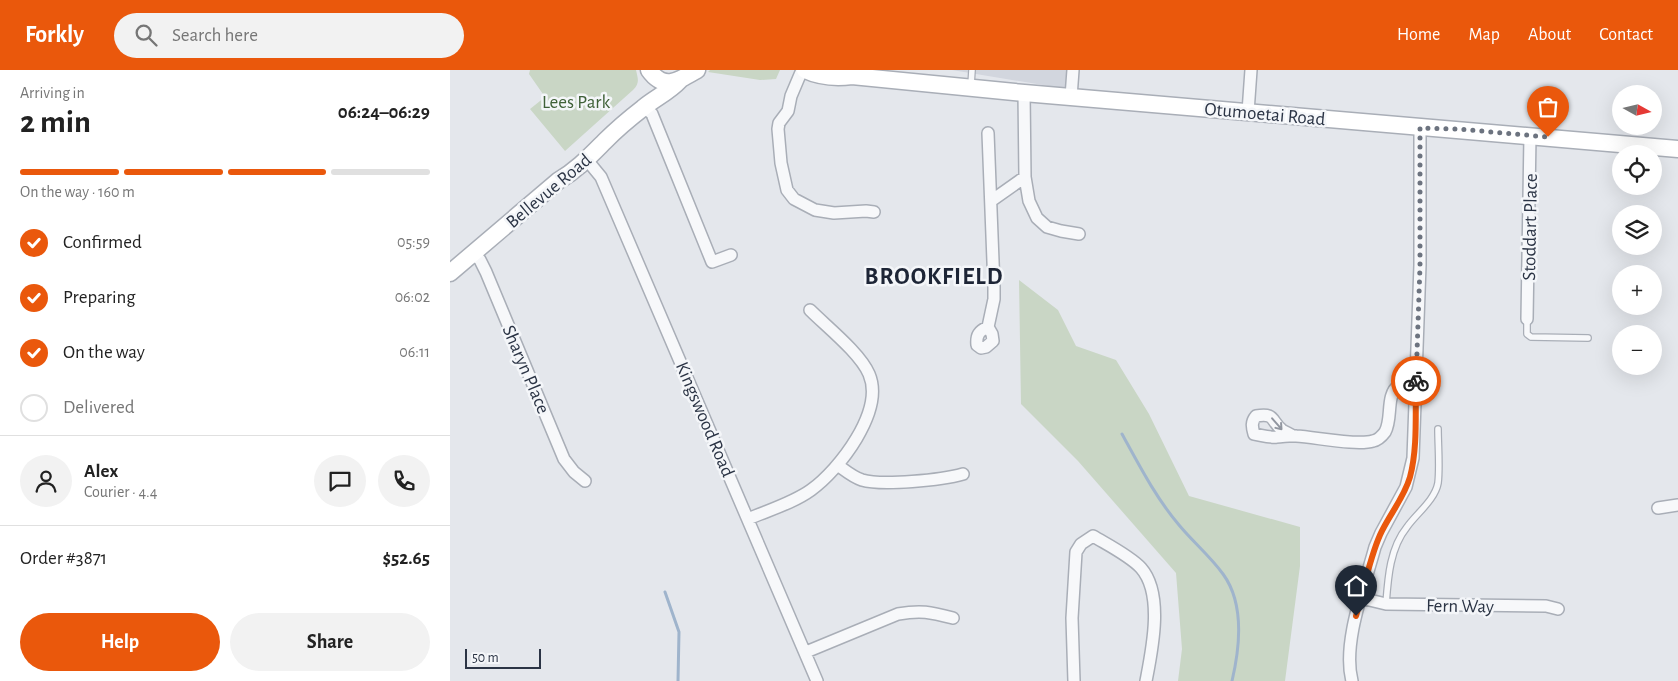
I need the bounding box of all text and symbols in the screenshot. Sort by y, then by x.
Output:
search box [114,13,464,58]
icon: search [132,21,160,49]
text: Forkly [25,23,84,47]
text: Search here [172,26,258,45]
text: Home [1397,26,1440,44]
text: Map [1468,26,1500,44]
text: About [1528,26,1571,44]
text: Contact [1599,26,1653,44]
text: Arriving in [20,85,85,101]
north arrow [1612,85,1662,135]
map controls [1612,85,1662,375]
pin [1527,86,1569,137]
park label: Lees Park [542,93,610,112]
icon: bag [1534,93,1562,121]
street label: Otumoetai Road [1204,100,1326,129]
text: 06:24–06:29 [338,103,430,122]
text: 2 min [20,106,91,138]
button: locate [1612,145,1662,195]
street label: Bellevue Road [503,150,595,232]
street label: Stoddart Place [1520,173,1541,281]
text: On the way · 160 m [20,184,135,200]
button: layers [1612,205,1662,255]
icon: check [20,229,48,257]
text: Confirmed [63,233,142,252]
text: 05:59 [397,234,430,250]
district label: BROOKFIELD [865,265,1003,289]
button: + [1612,265,1662,315]
icon: check [20,284,48,312]
text: Preparing [63,288,136,307]
text: 06:02 [395,289,430,305]
street label: Sharyn Place [498,323,553,417]
button: − [1612,325,1662,375]
icon: check [20,339,48,367]
text: On the way [63,343,145,362]
text: 06:11 [399,344,430,360]
courier [1391,356,1441,406]
street label: Kingswood Road [672,359,737,480]
icon: bike [1402,367,1430,395]
text: Delivered [63,398,135,417]
one-way arrow [1271,417,1283,430]
button: person [20,455,72,507]
button: chat [314,455,366,507]
button: phone [378,455,430,507]
text: Alex [84,462,118,481]
text: Courier · 4.4 [84,484,157,500]
text: Order #3871 [20,549,107,568]
text: $52.65 [383,549,430,568]
pin [1335,565,1377,616]
icon: home [1342,572,1370,600]
street label: Fern Way [1426,596,1494,617]
button: Help [20,613,220,671]
button: Share [230,613,430,671]
scale bar [465,646,541,669]
text: 50 m [472,651,499,665]

